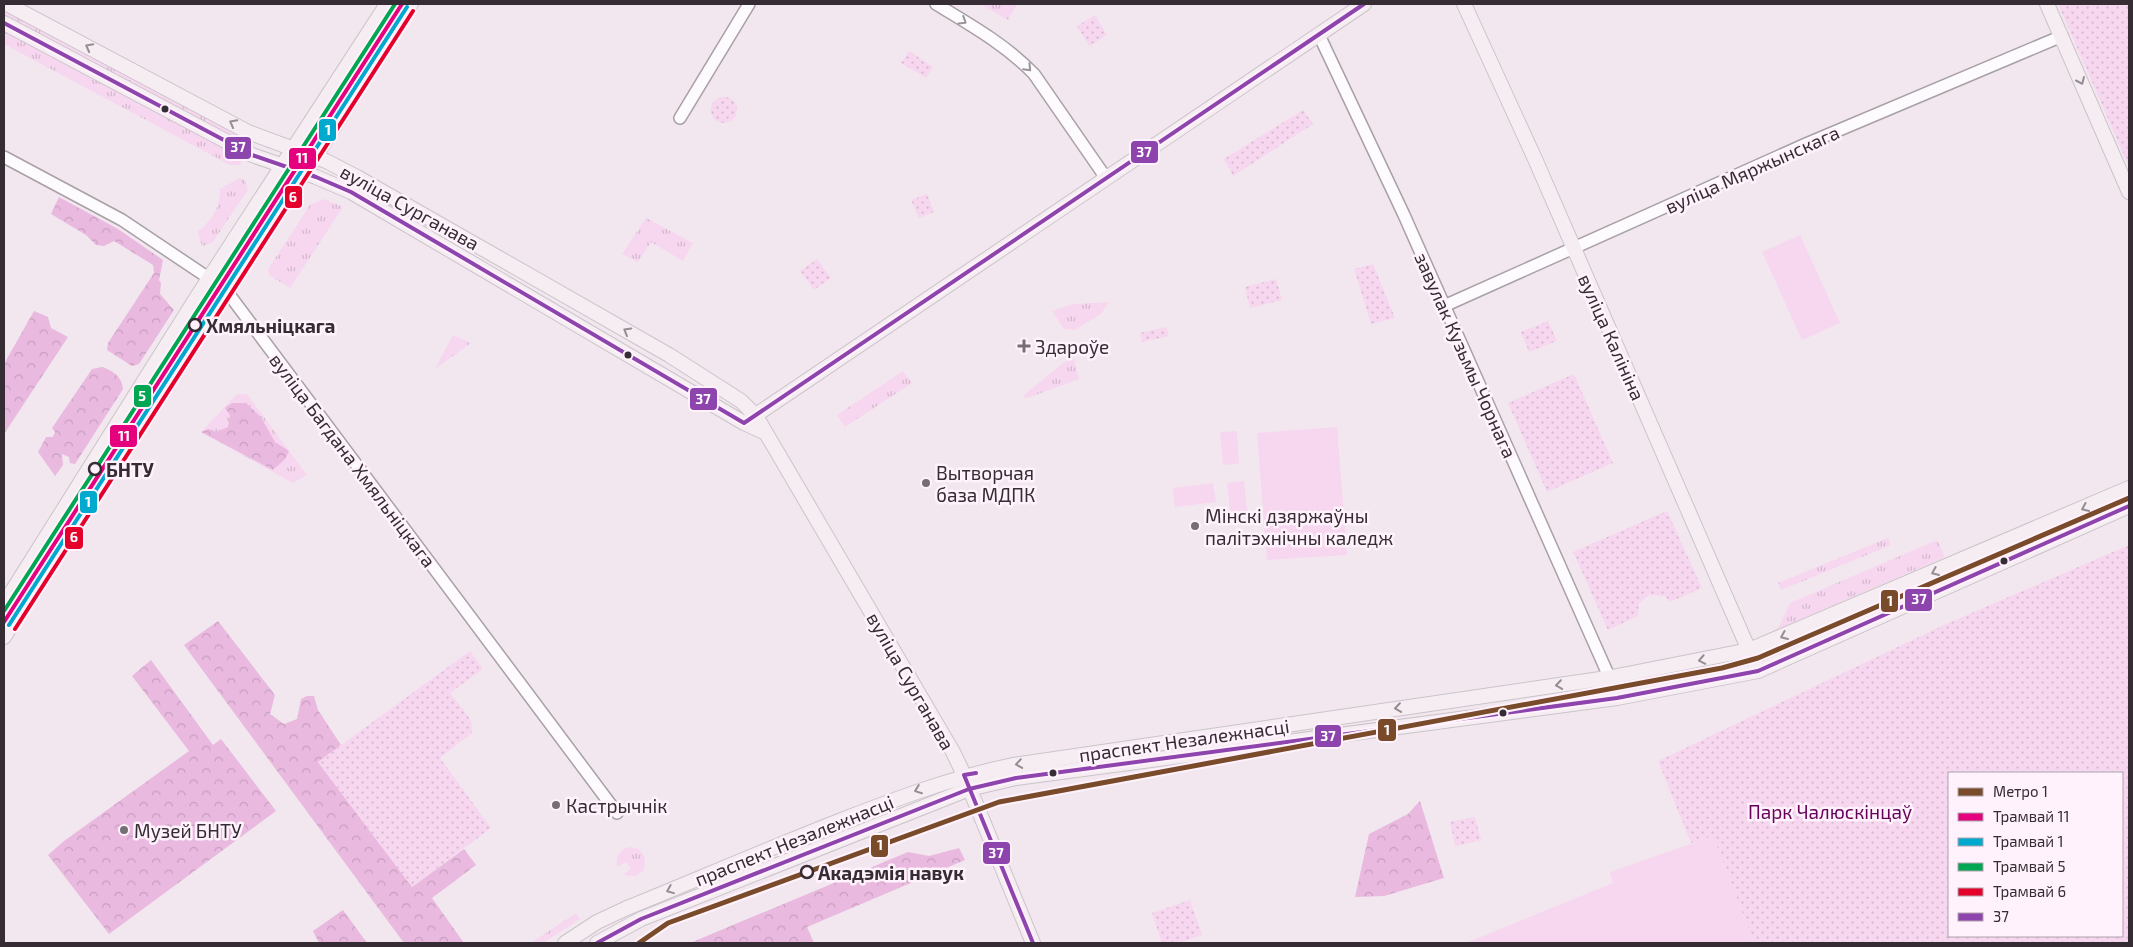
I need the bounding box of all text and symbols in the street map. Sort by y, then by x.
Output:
one-way arrow [958,14,967,24]
one-way arrow [86,44,95,54]
one-way arrow [1022,62,1031,71]
one-way arrow [2074,76,2085,85]
unlabelled marker [160,104,170,114]
line badge: 1 [318,118,337,142]
one-way arrow [229,120,238,130]
street label: вуліца Мяржынскага [1661,120,1843,219]
text: 1 [325,121,331,138]
line badge: 37 [224,136,252,160]
text: 37 [230,138,246,155]
line badge: 37 [1130,140,1159,164]
text: 37 [1136,143,1152,160]
line badge: 11 [288,147,317,170]
text: 11 [296,149,308,166]
street label: вуліца Сурганава [336,159,483,256]
line badge: 6 [284,185,303,209]
text: 6 [289,188,297,205]
street label: завулак Кузьмы Чорнага [1409,249,1522,462]
street label: вуліца Калініна [1573,270,1650,404]
place label: Хмяльніцкага [206,314,336,337]
marker: Хмяльніцкага [188,318,202,332]
one-way arrow [623,327,632,337]
place label: Здароўе [1035,335,1109,359]
marker: Здароўе [1017,339,1031,353]
street label: вуліца Багдана Хмяльніцкага [264,349,441,572]
unlabelled marker [623,350,633,360]
line badge: 5 [133,384,152,408]
text: 5 [138,387,146,404]
line badge: 37 [689,387,718,411]
text: 37 [695,390,711,407]
line badge: 11 [109,424,138,448]
text: 11 [118,427,130,444]
place label: БНТУ [106,458,154,481]
place label: Вытворчая база МДПК [936,461,1035,506]
marker: БНТУ [88,462,102,476]
marker: Вытворчая база МДПК [920,477,932,489]
line badge: 1 [79,490,98,514]
text: 1 [85,493,91,510]
one-way arrow [2081,501,2090,512]
place label: Мінскі дзяржаўны палітэхнічны каледж [1205,504,1393,549]
marker: Мінскі дзяржаўны палітэхнічны каледж [1189,520,1201,532]
line badge: 6 [64,526,84,550]
text: 6 [70,528,78,545]
unlabelled marker [1999,556,2009,566]
one-way arrow [1931,566,1940,577]
line badge: 37 [1904,588,1933,612]
line badge: 1 [1880,589,1899,613]
text: 37 [1911,590,1927,607]
text: 1 [1887,592,1893,609]
street label: вуліца Сурганава [861,608,960,754]
one-way arrow [1780,629,1789,640]
one-way arrow [1697,654,1706,664]
one-way arrow [1555,679,1563,690]
one-way arrow [1394,703,1402,713]
unlabelled marker [1498,708,1508,718]
street label: праспект Незалежнасці [1077,714,1291,766]
line badge: 1 [1377,718,1397,742]
text: 1 [1384,721,1390,738]
line badge: 37 [1314,724,1342,748]
text: 37 [1320,727,1336,744]
one-way arrow [1014,758,1022,769]
unlabelled marker [1048,768,1058,778]
legend [1948,772,2123,937]
text: Метро 1 [1993,782,2048,800]
one-way arrow [914,784,923,795]
street label: праспект Незалежнасці [691,790,897,890]
place label: Кастрычнік [566,794,667,817]
marker: Кастрычнік [550,799,562,811]
park label: Парк Чалюскінцаў [1748,800,1912,824]
text: Трамвай 11 [1993,807,2069,825]
place label: Музей БНТУ [134,819,242,843]
marker: Музей БНТУ [118,824,130,836]
text: Трамвай 1 [1993,832,2063,850]
line badge: 1 [870,834,889,858]
text: 1 [877,836,883,853]
line badge: 37 [982,841,1011,865]
text: 37 [988,844,1004,861]
text: Трамвай 5 [1993,857,2065,875]
place label: Акадэмія навук [818,861,964,884]
marker: Акадэмія навук [800,865,814,879]
text: Трамвай 6 [1993,882,2066,900]
one-way arrow [666,884,675,895]
text: 37 [1993,907,2009,925]

